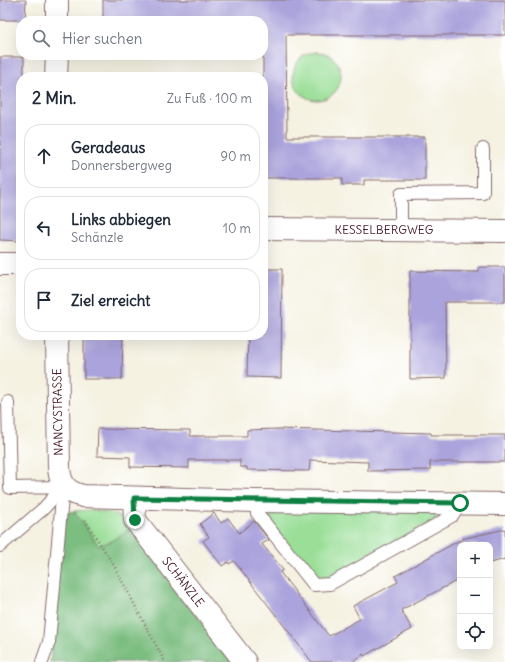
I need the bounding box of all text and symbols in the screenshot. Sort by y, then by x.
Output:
search box [16,16,268,60]
icon: search [30,27,52,49]
text: Hier suchen [62,29,142,48]
text: 2 Min. [32,87,76,109]
text: Zu Fuß · 100 m [167,90,252,107]
text: Geradeaus [71,138,145,157]
icon: ahead [33,145,55,167]
text: 90 m [220,148,251,165]
text: Donnersbergweg [71,157,172,174]
text: Links abbiegen [71,210,171,229]
icon: left [33,217,55,239]
text: 10 m [223,220,251,237]
street label: KESSELBERGWEG [335,222,434,237]
text: Schänzle [71,229,123,246]
icon: arrive [33,289,55,311]
text: Ziel erreicht [71,291,150,310]
street label: NANCYSTRASSE [49,368,66,456]
route start [451,494,469,512]
route end [126,511,144,529]
map controls [457,542,493,650]
button: + [457,542,493,578]
street label: SCHÄNZLE [159,554,208,610]
button: − [457,578,493,614]
button: locate [457,614,493,650]

